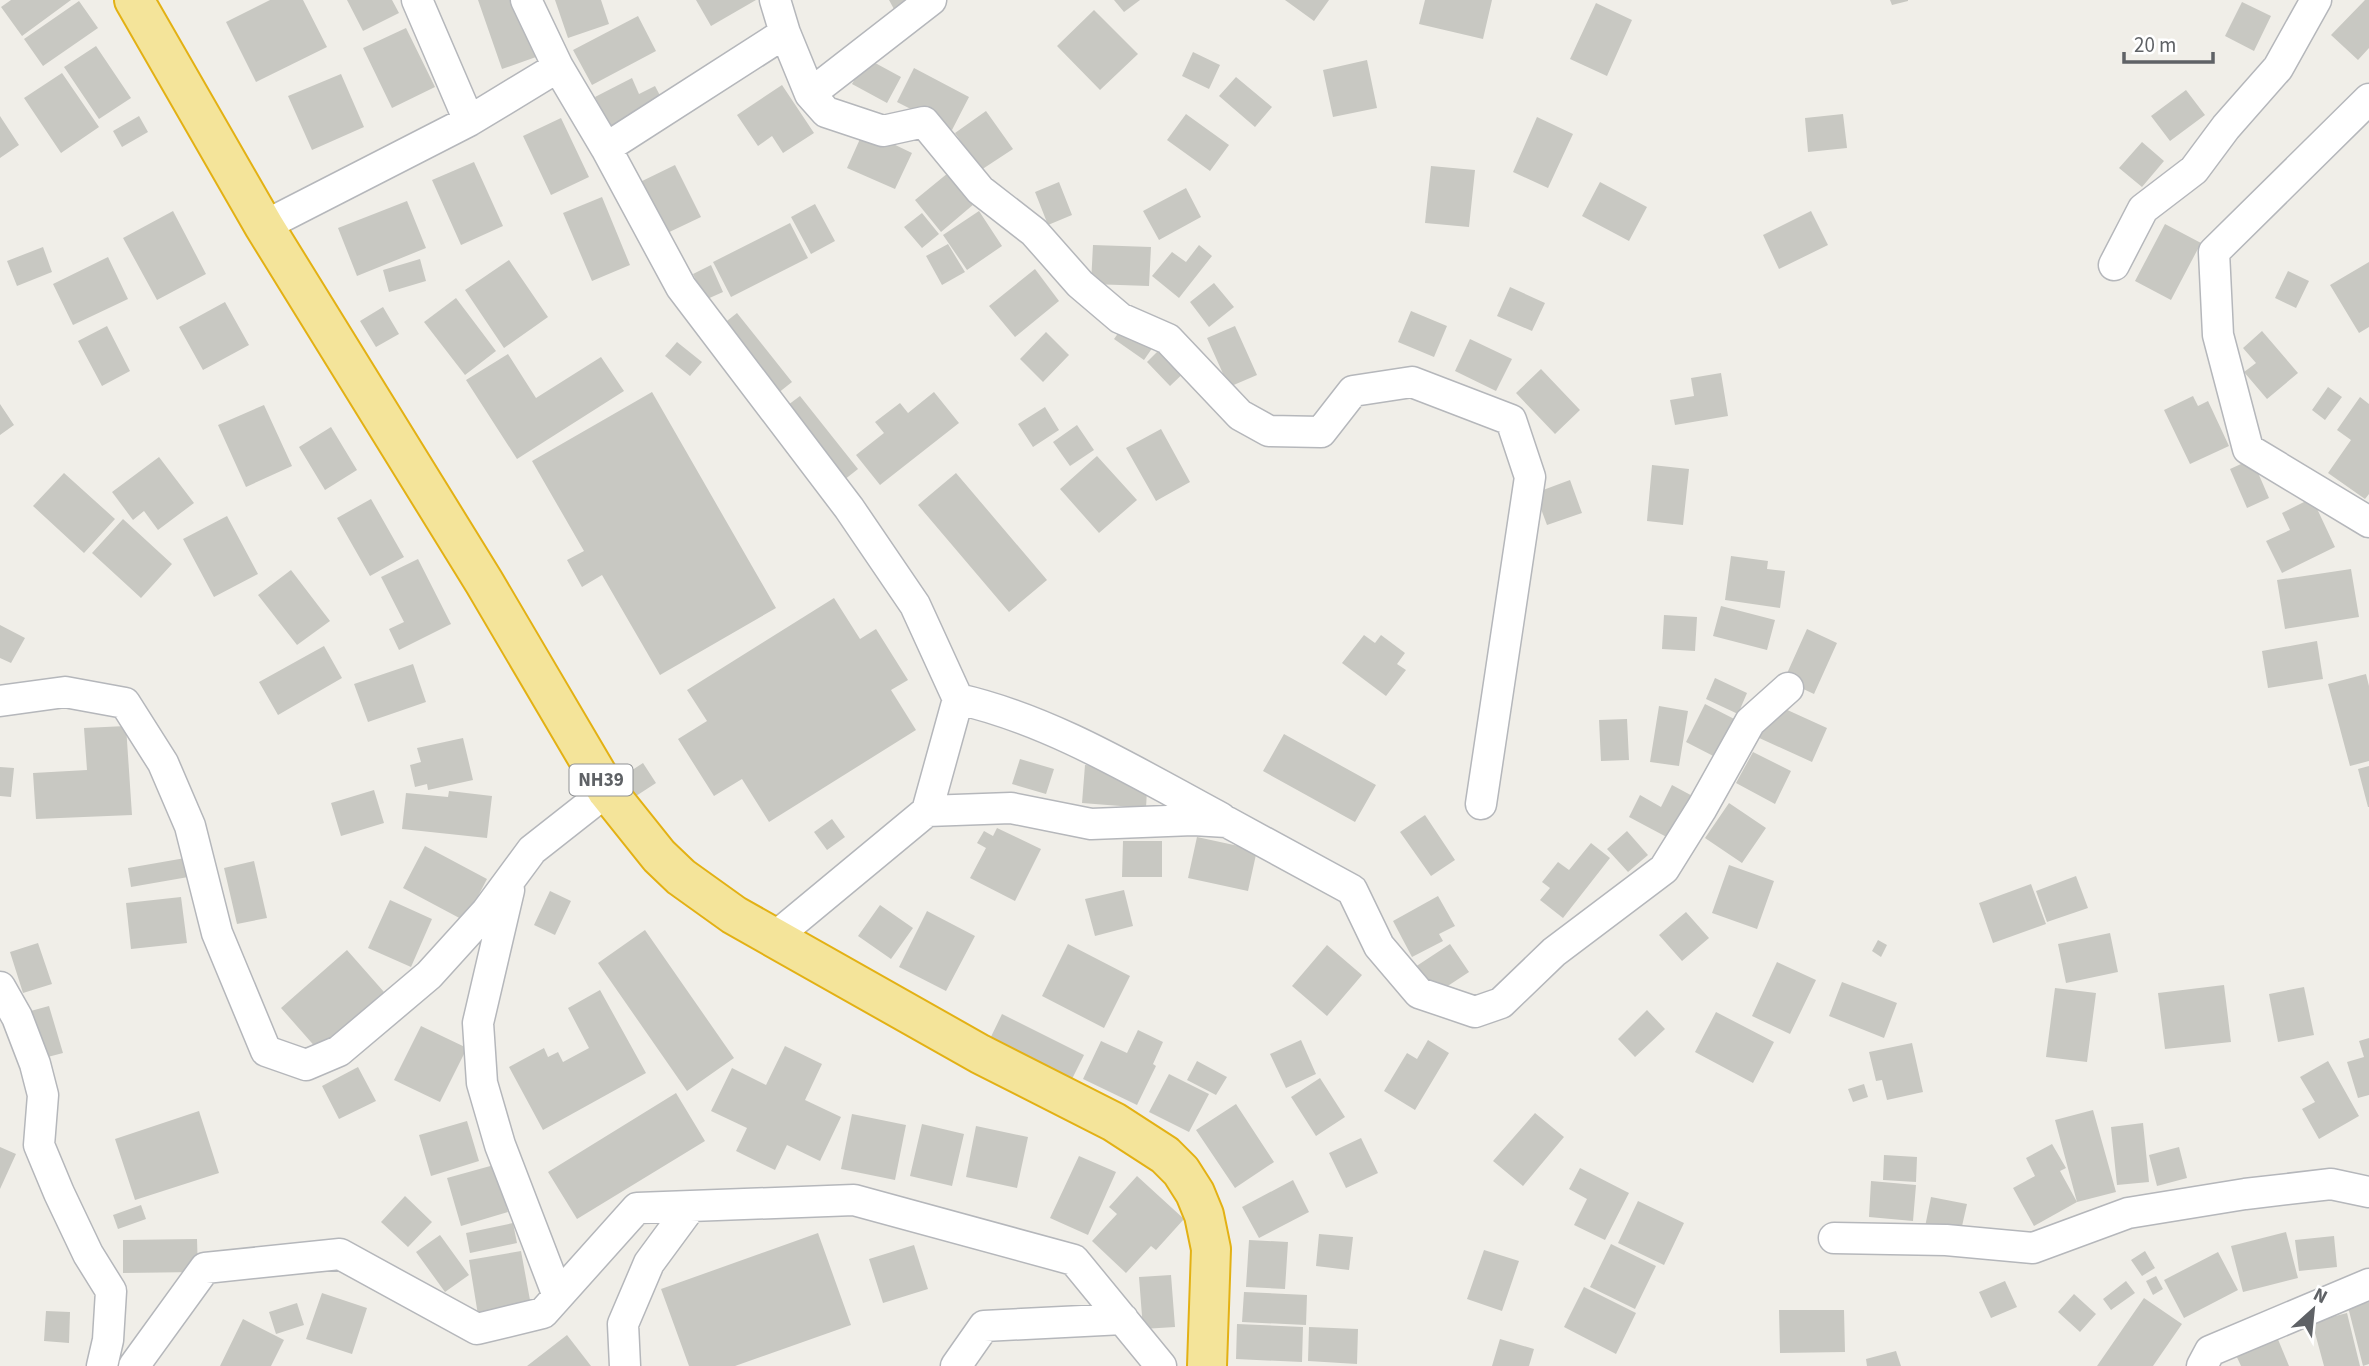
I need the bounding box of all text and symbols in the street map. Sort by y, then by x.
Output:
scale bar [2124,21,2213,65]
text: 20 m [2134,30,2176,60]
road number: NH39 [570,764,632,796]
north arrow [2278,1275,2348,1345]
text: N [2308,1281,2332,1311]

